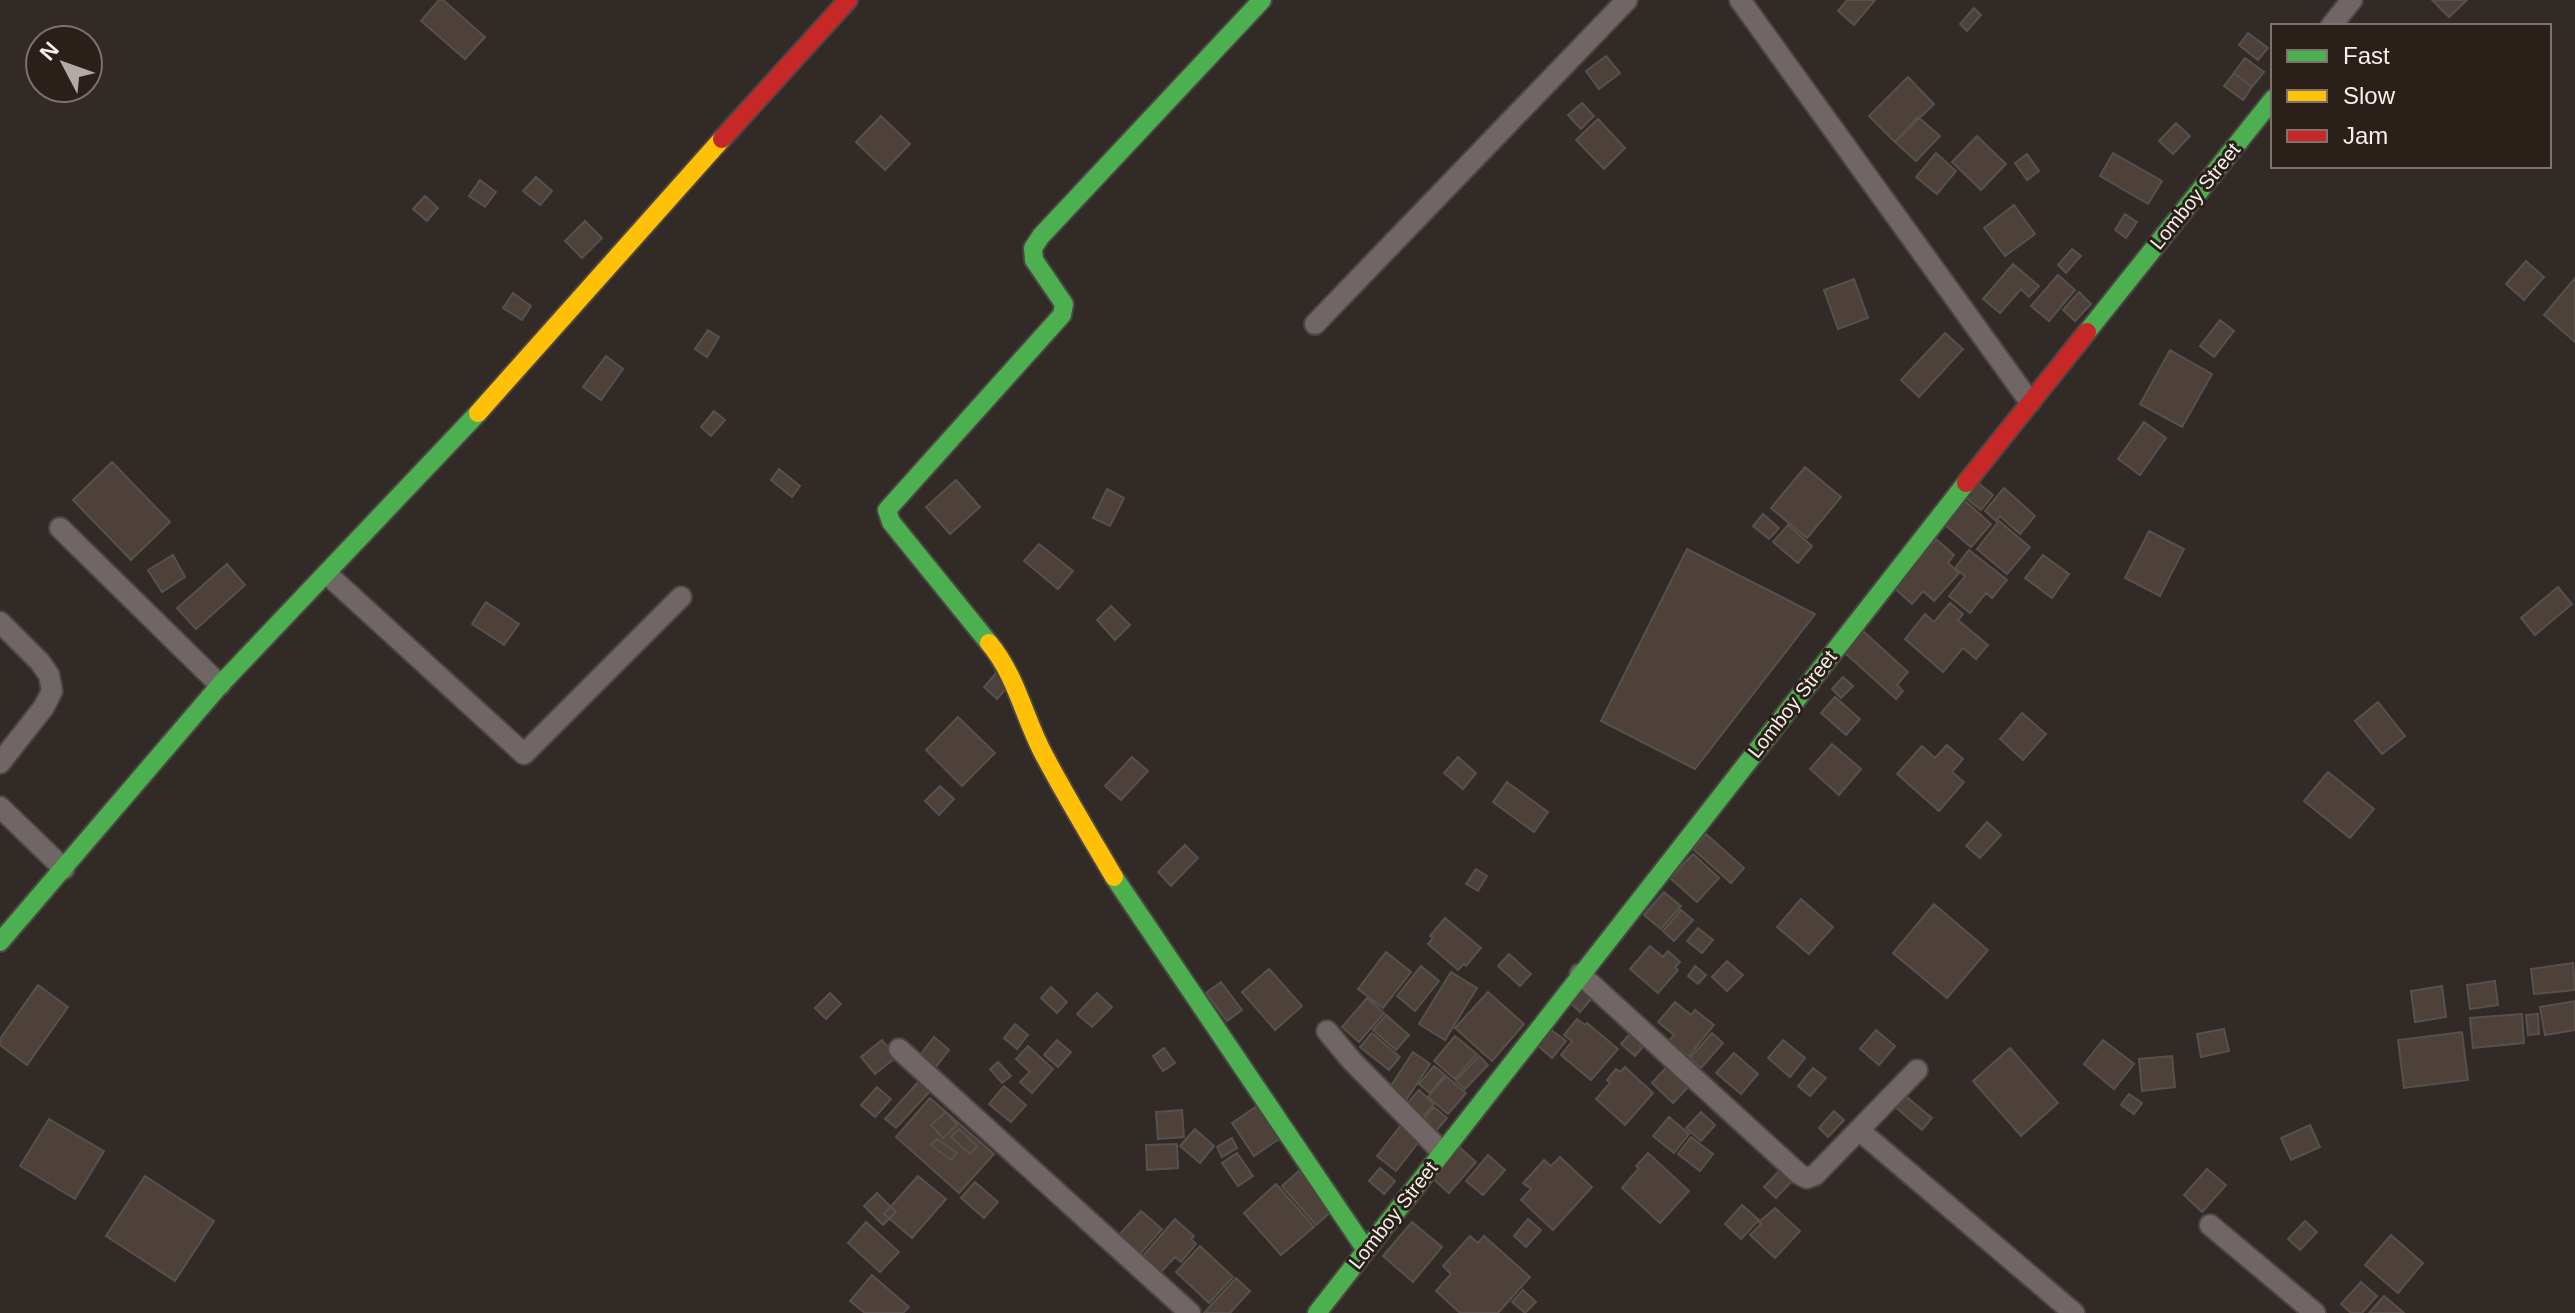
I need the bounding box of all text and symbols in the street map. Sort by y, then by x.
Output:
north arrow [24,24,104,104]
legend [2271,24,2551,168]
text: N [35,37,64,65]
text: Fast [2343,42,2390,69]
text: Slow [2343,82,2396,109]
text: Jam [2343,122,2388,149]
street label: Lomboy Street [2146,138,2245,253]
street label: Lomboy Street [1743,646,1841,762]
street label: Lomboy Street [1344,1157,1442,1273]

